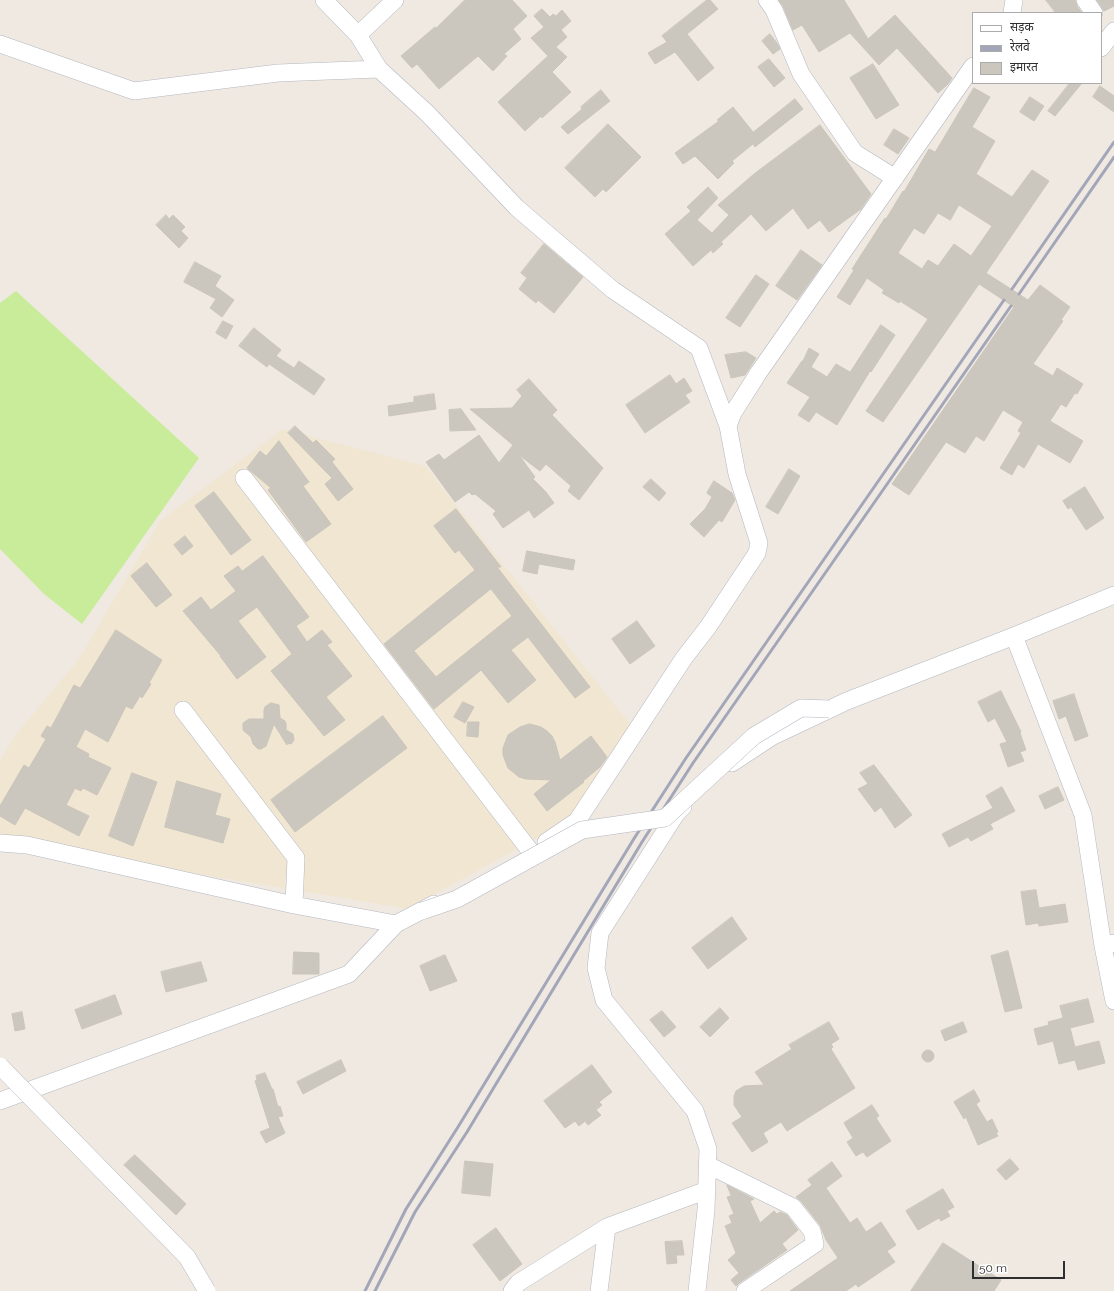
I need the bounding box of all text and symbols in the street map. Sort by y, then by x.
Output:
legend [972,12,1102,84]
text: सड़क [1010,20,1034,34]
text: रेलवे [1010,40,1030,54]
text: इमारत [1010,60,1038,74]
scale bar [974,1253,1067,1279]
text: 50 m [979,1261,1007,1275]

